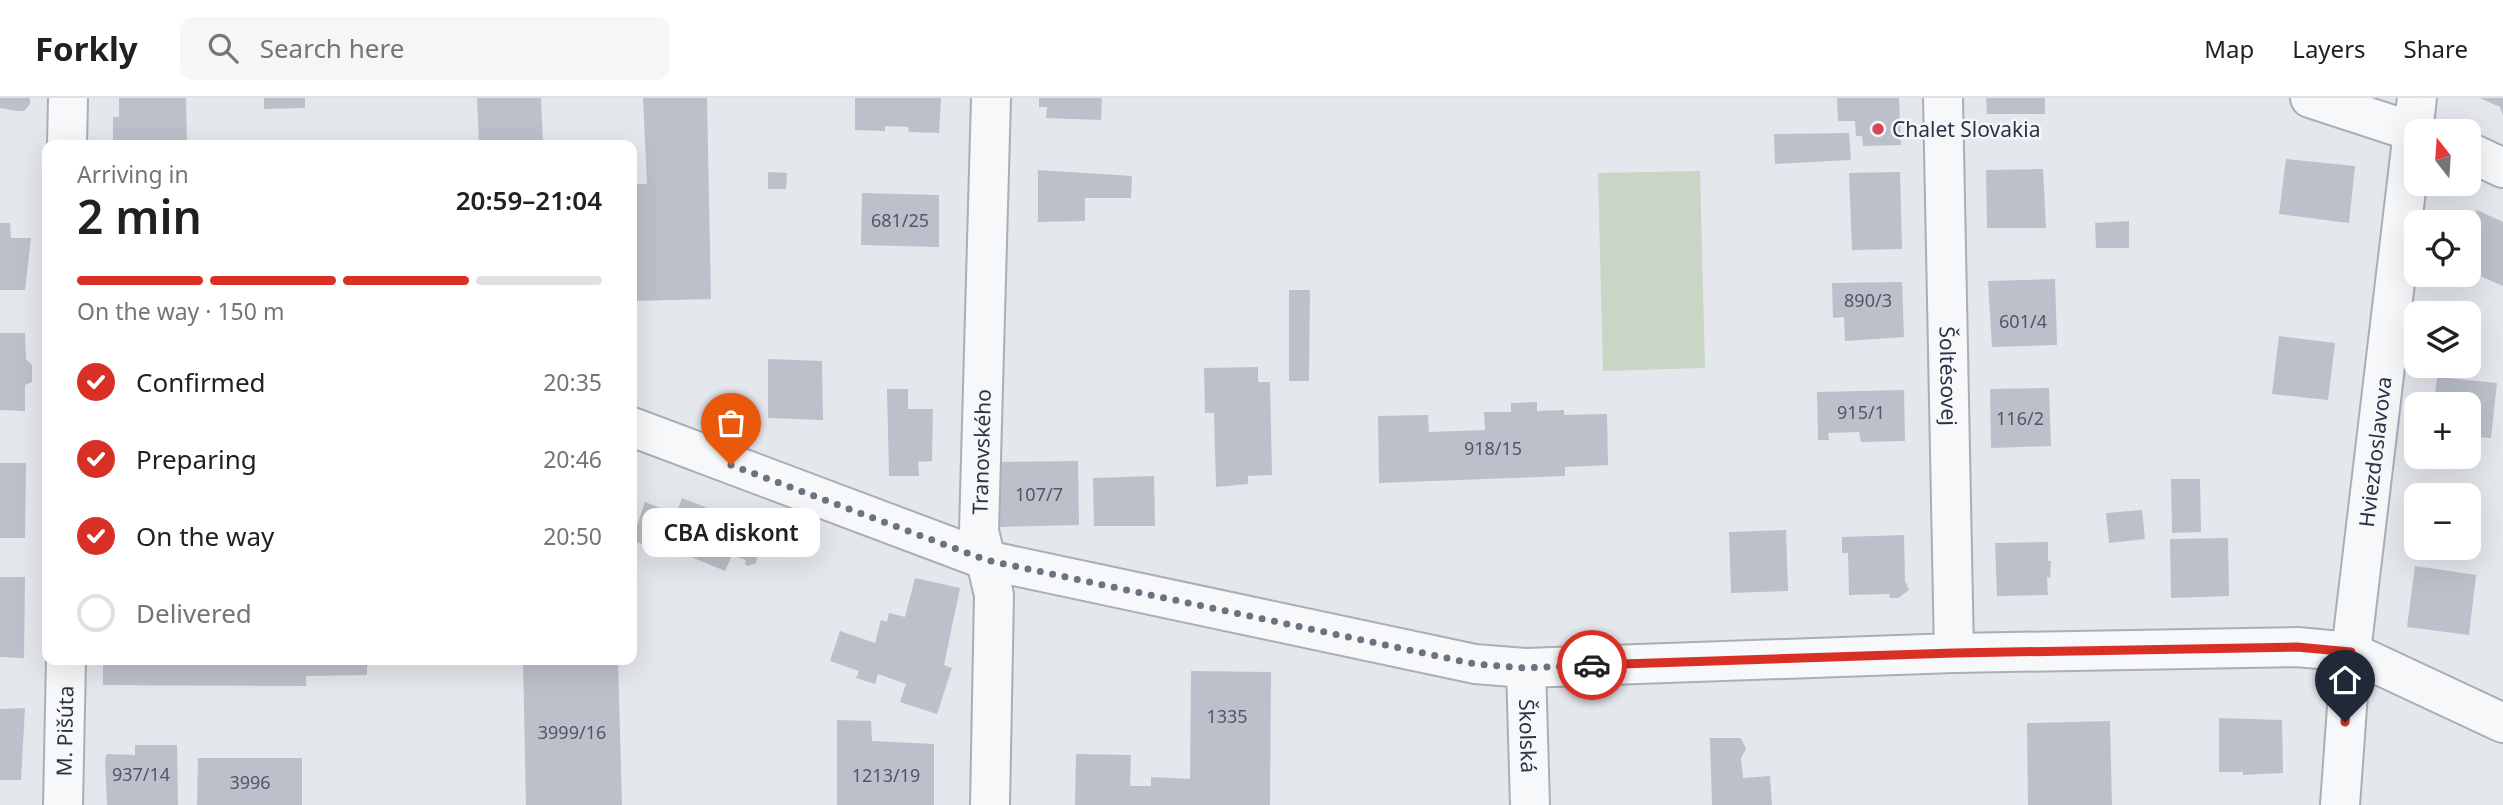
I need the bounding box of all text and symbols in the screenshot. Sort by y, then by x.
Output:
search box [180,17,670,80]
text: Forkly [35,26,138,71]
icon: search [204,29,242,67]
text: Search here [260,30,404,66]
text: Map [2204,32,2254,65]
text: Layers [2292,32,2366,65]
text: Share [2404,32,2468,65]
place label: Chalet Slovakia [1892,115,2040,143]
north arrow [2404,119,2482,196]
map controls [2404,119,2481,560]
marker: Chalet Slovakia [1870,121,1886,137]
text: Arriving in [77,158,189,190]
text: 20:59–21:04 [456,182,602,218]
text: 2 min [77,185,202,247]
house number: 681/25 [871,208,929,232]
button: locate [2404,210,2481,287]
house number: 890/3 [1844,288,1892,312]
text: On the way · 150 m [77,295,284,327]
button: layers [2404,301,2481,378]
house number: 601/4 [1999,309,2047,333]
street label: Šoltésovej [1934,326,1963,426]
icon: check [77,363,115,401]
text: Confirmed [136,364,266,400]
text: 20:35 [543,366,602,398]
street label: Hviezdoslavova [2352,375,2398,529]
street label: Tranovského [965,389,997,515]
button: + [2404,392,2481,469]
pin [701,393,761,465]
house number: 915/1 [1837,400,1885,424]
icon: bag [712,404,750,442]
house number: 116/2 [1996,406,2044,430]
house number: 918/15 [1464,436,1522,460]
icon: check [77,440,115,478]
text: Preparing [136,441,257,477]
text: 20:46 [543,443,602,475]
house number: 107/7 [1015,482,1063,506]
button: − [2404,483,2481,560]
callout: CBA diskont [642,507,820,556]
text: CBA diskont [663,516,799,548]
icon: check [77,517,115,555]
text: On the way [136,518,274,554]
text: 20:50 [543,520,602,552]
text: Delivered [136,595,252,631]
courier [1557,630,1627,700]
icon: car [1573,646,1611,684]
pin [2315,650,2375,722]
icon: home [2326,661,2364,699]
street label: M. Pišúta [50,685,79,777]
street label: Školská [1513,699,1543,773]
house number: 1335 [1206,704,1248,728]
house number: 3999/16 [538,720,606,744]
house number: 937/14 [112,762,170,786]
house number: 1213/19 [852,763,920,787]
house number: 3996 [229,770,271,794]

